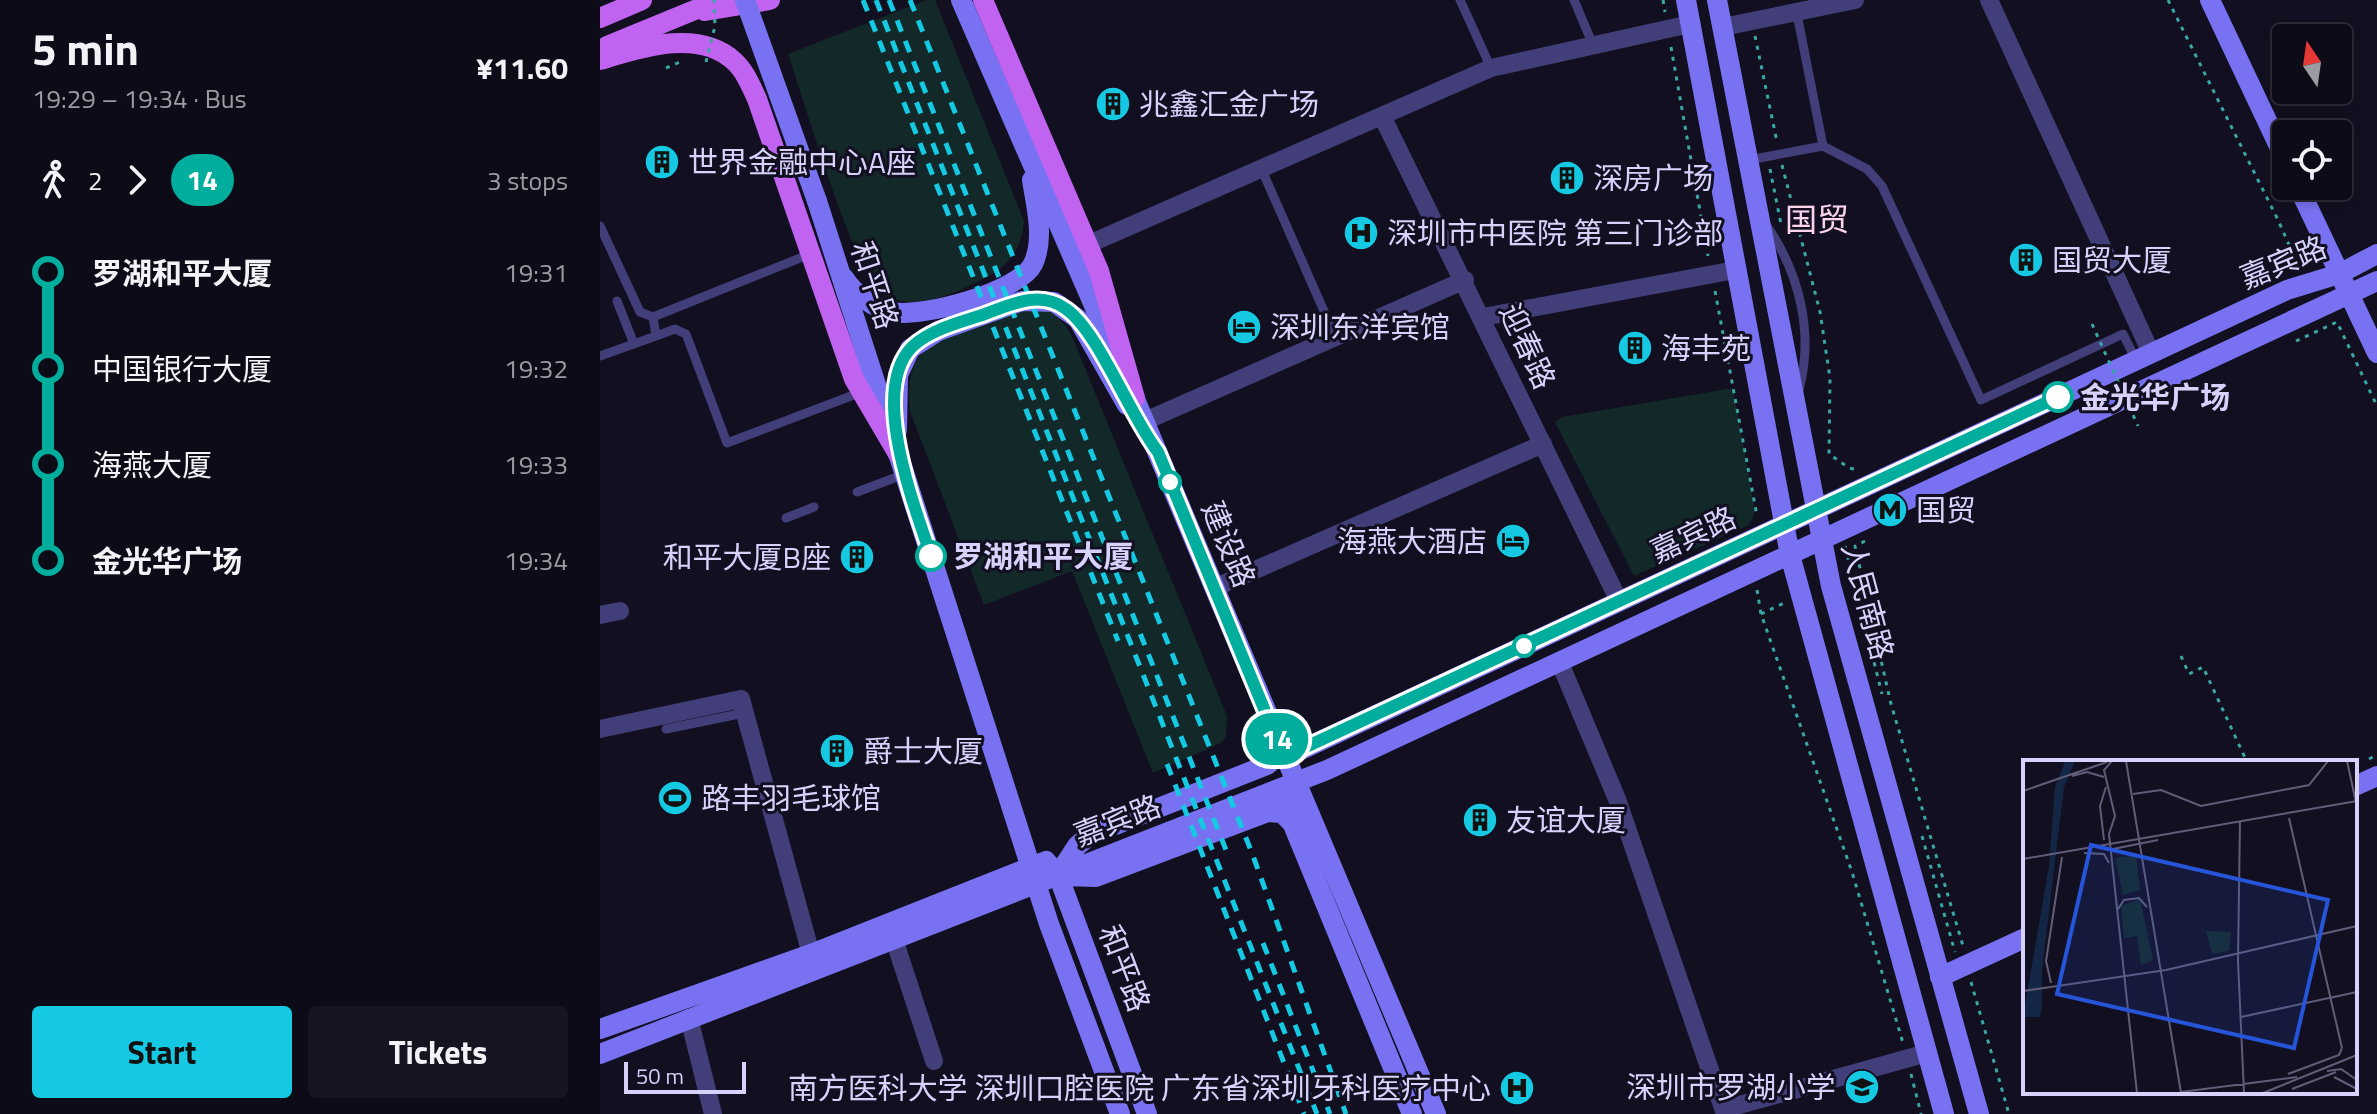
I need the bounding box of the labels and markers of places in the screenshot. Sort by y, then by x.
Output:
place label: 兆鑫汇金广场 [1139,81,1319,127]
building icon: 兆鑫汇金广场 [1094,85,1132,123]
place label: 世界金融中心A座 [688,139,916,185]
building icon: 世界金融中心A座 [643,143,681,181]
place label: 深房广场 [1593,155,1713,201]
building icon: 深房广场 [1548,159,1586,197]
place label: 深圳市中医院 第三门诊部 [1387,210,1724,256]
hospital icon: 深圳市中医院 第三门诊部 [1342,214,1380,252]
place label: 国贸大厦 [2052,237,2172,283]
building icon: 国贸大厦 [2007,241,2045,279]
place label: 深圳东洋宾馆 [1270,304,1450,350]
hotel icon: 深圳东洋宾馆 [1225,308,1263,346]
place label: 海丰苑 [1661,325,1751,371]
building icon: 海丰苑 [1616,329,1654,367]
place label: 金光华广场 [2080,374,2230,420]
marker: 金光华广场 [2043,382,2073,412]
unlabelled marker [1159,471,1181,493]
place label: 国贸 [1916,487,1976,533]
metro station icon: 国贸 [1871,491,1909,529]
place label: 海燕大酒店 [1337,518,1487,564]
hotel icon: 海燕大酒店 [1494,522,1532,560]
place label: 罗湖和平大厦 [953,533,1133,579]
place label: 和平大厦B座 [663,534,831,580]
building icon: 和平大厦B座 [838,538,876,576]
marker: 罗湖和平大厦 [916,541,946,571]
unlabelled marker [1513,635,1535,657]
place label: 爵士大厦 [863,728,983,774]
building icon: 爵士大厦 [818,732,856,770]
place label: 路丰羽毛球馆 [701,775,881,821]
sports icon: 路丰羽毛球馆 [656,779,694,817]
place label: 友谊大厦 [1506,797,1626,843]
building icon: 友谊大厦 [1461,801,1499,839]
place label: 深圳市罗湖小学 [1626,1064,1836,1110]
place label: 南方医科大学 深圳口腔医院 广东省深圳牙科医疗中心 [788,1065,1491,1111]
school or university icon: 深圳市罗湖小学 [1843,1068,1881,1106]
hospital icon: 南方医科大学 深圳口腔医院 广东省深圳牙科医疗中心 [1498,1069,1536,1107]

